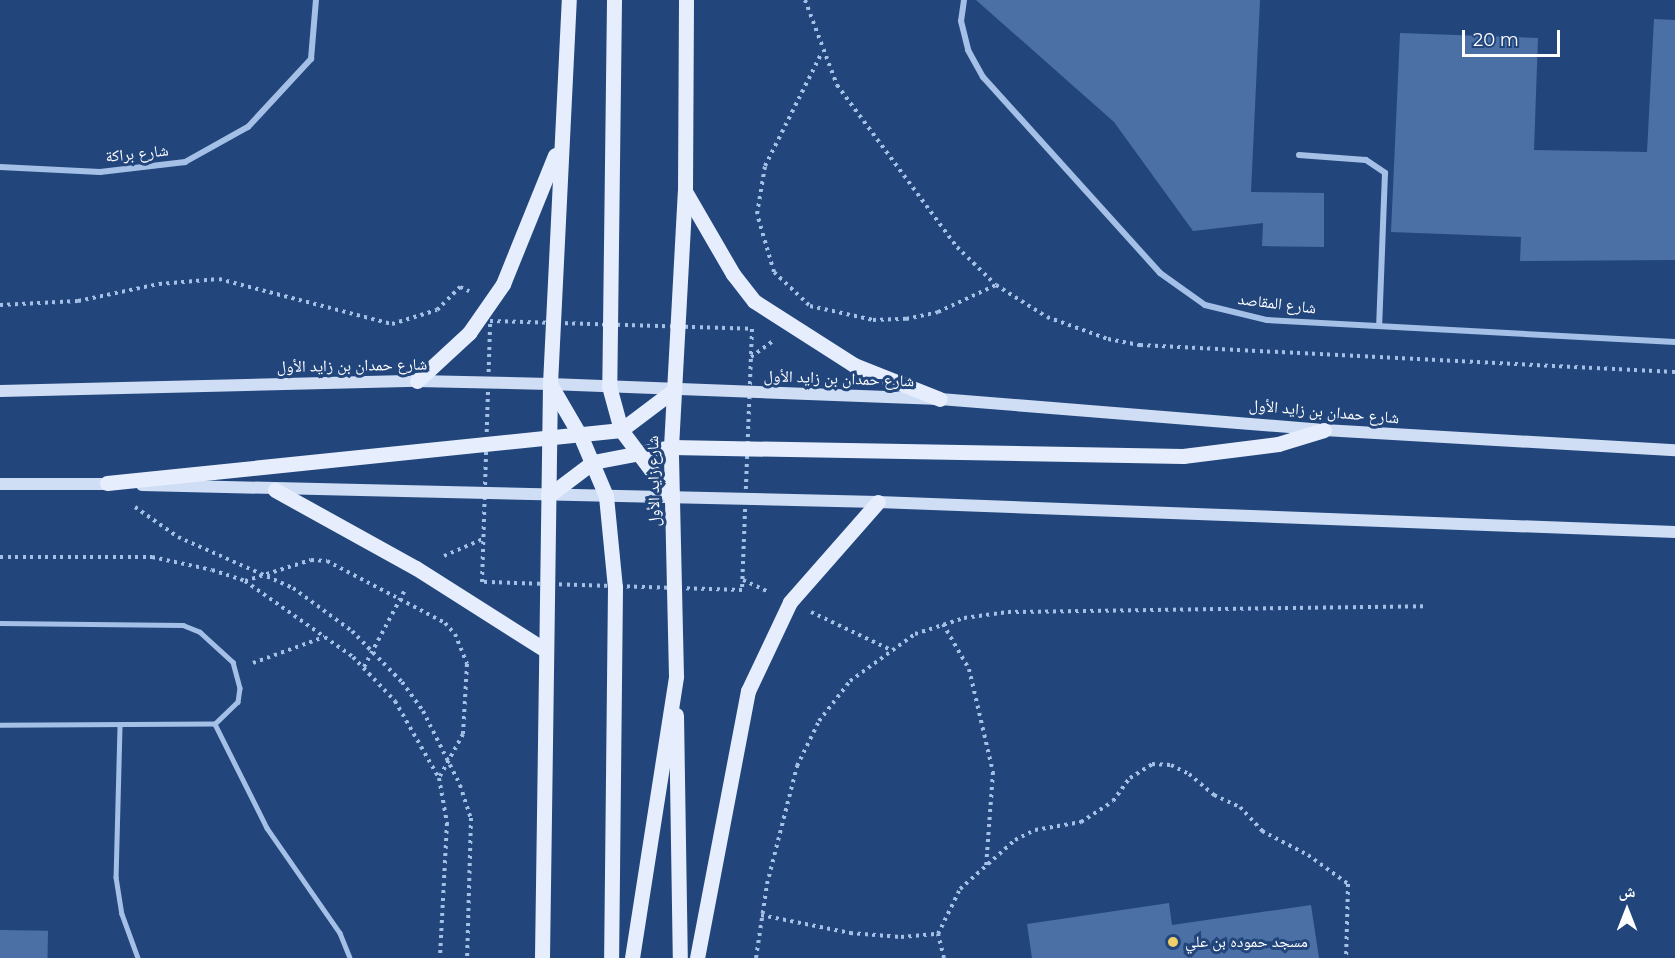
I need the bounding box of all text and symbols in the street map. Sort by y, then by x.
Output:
scale bar [1465,18,1562,56]
text: 20 m [1473,29,1519,51]
street label: شارع براكة [105,141,169,167]
street label: شارع المقاصد [1237,290,1317,318]
street label: شارع حمدان بن زايد الأول [277,355,427,377]
street label: شارع حمدان بن زايد الأول [763,367,915,391]
street label: شارع حمدان بن زايد الأول [1248,396,1400,428]
street label: شارع زايد الأول [644,435,664,527]
north arrow [1597,880,1657,940]
text: ش [1619,882,1635,901]
place label: مسجد حموده بن علي [1185,932,1308,952]
marker: مسجد حموده بن علي [1166,935,1180,949]

